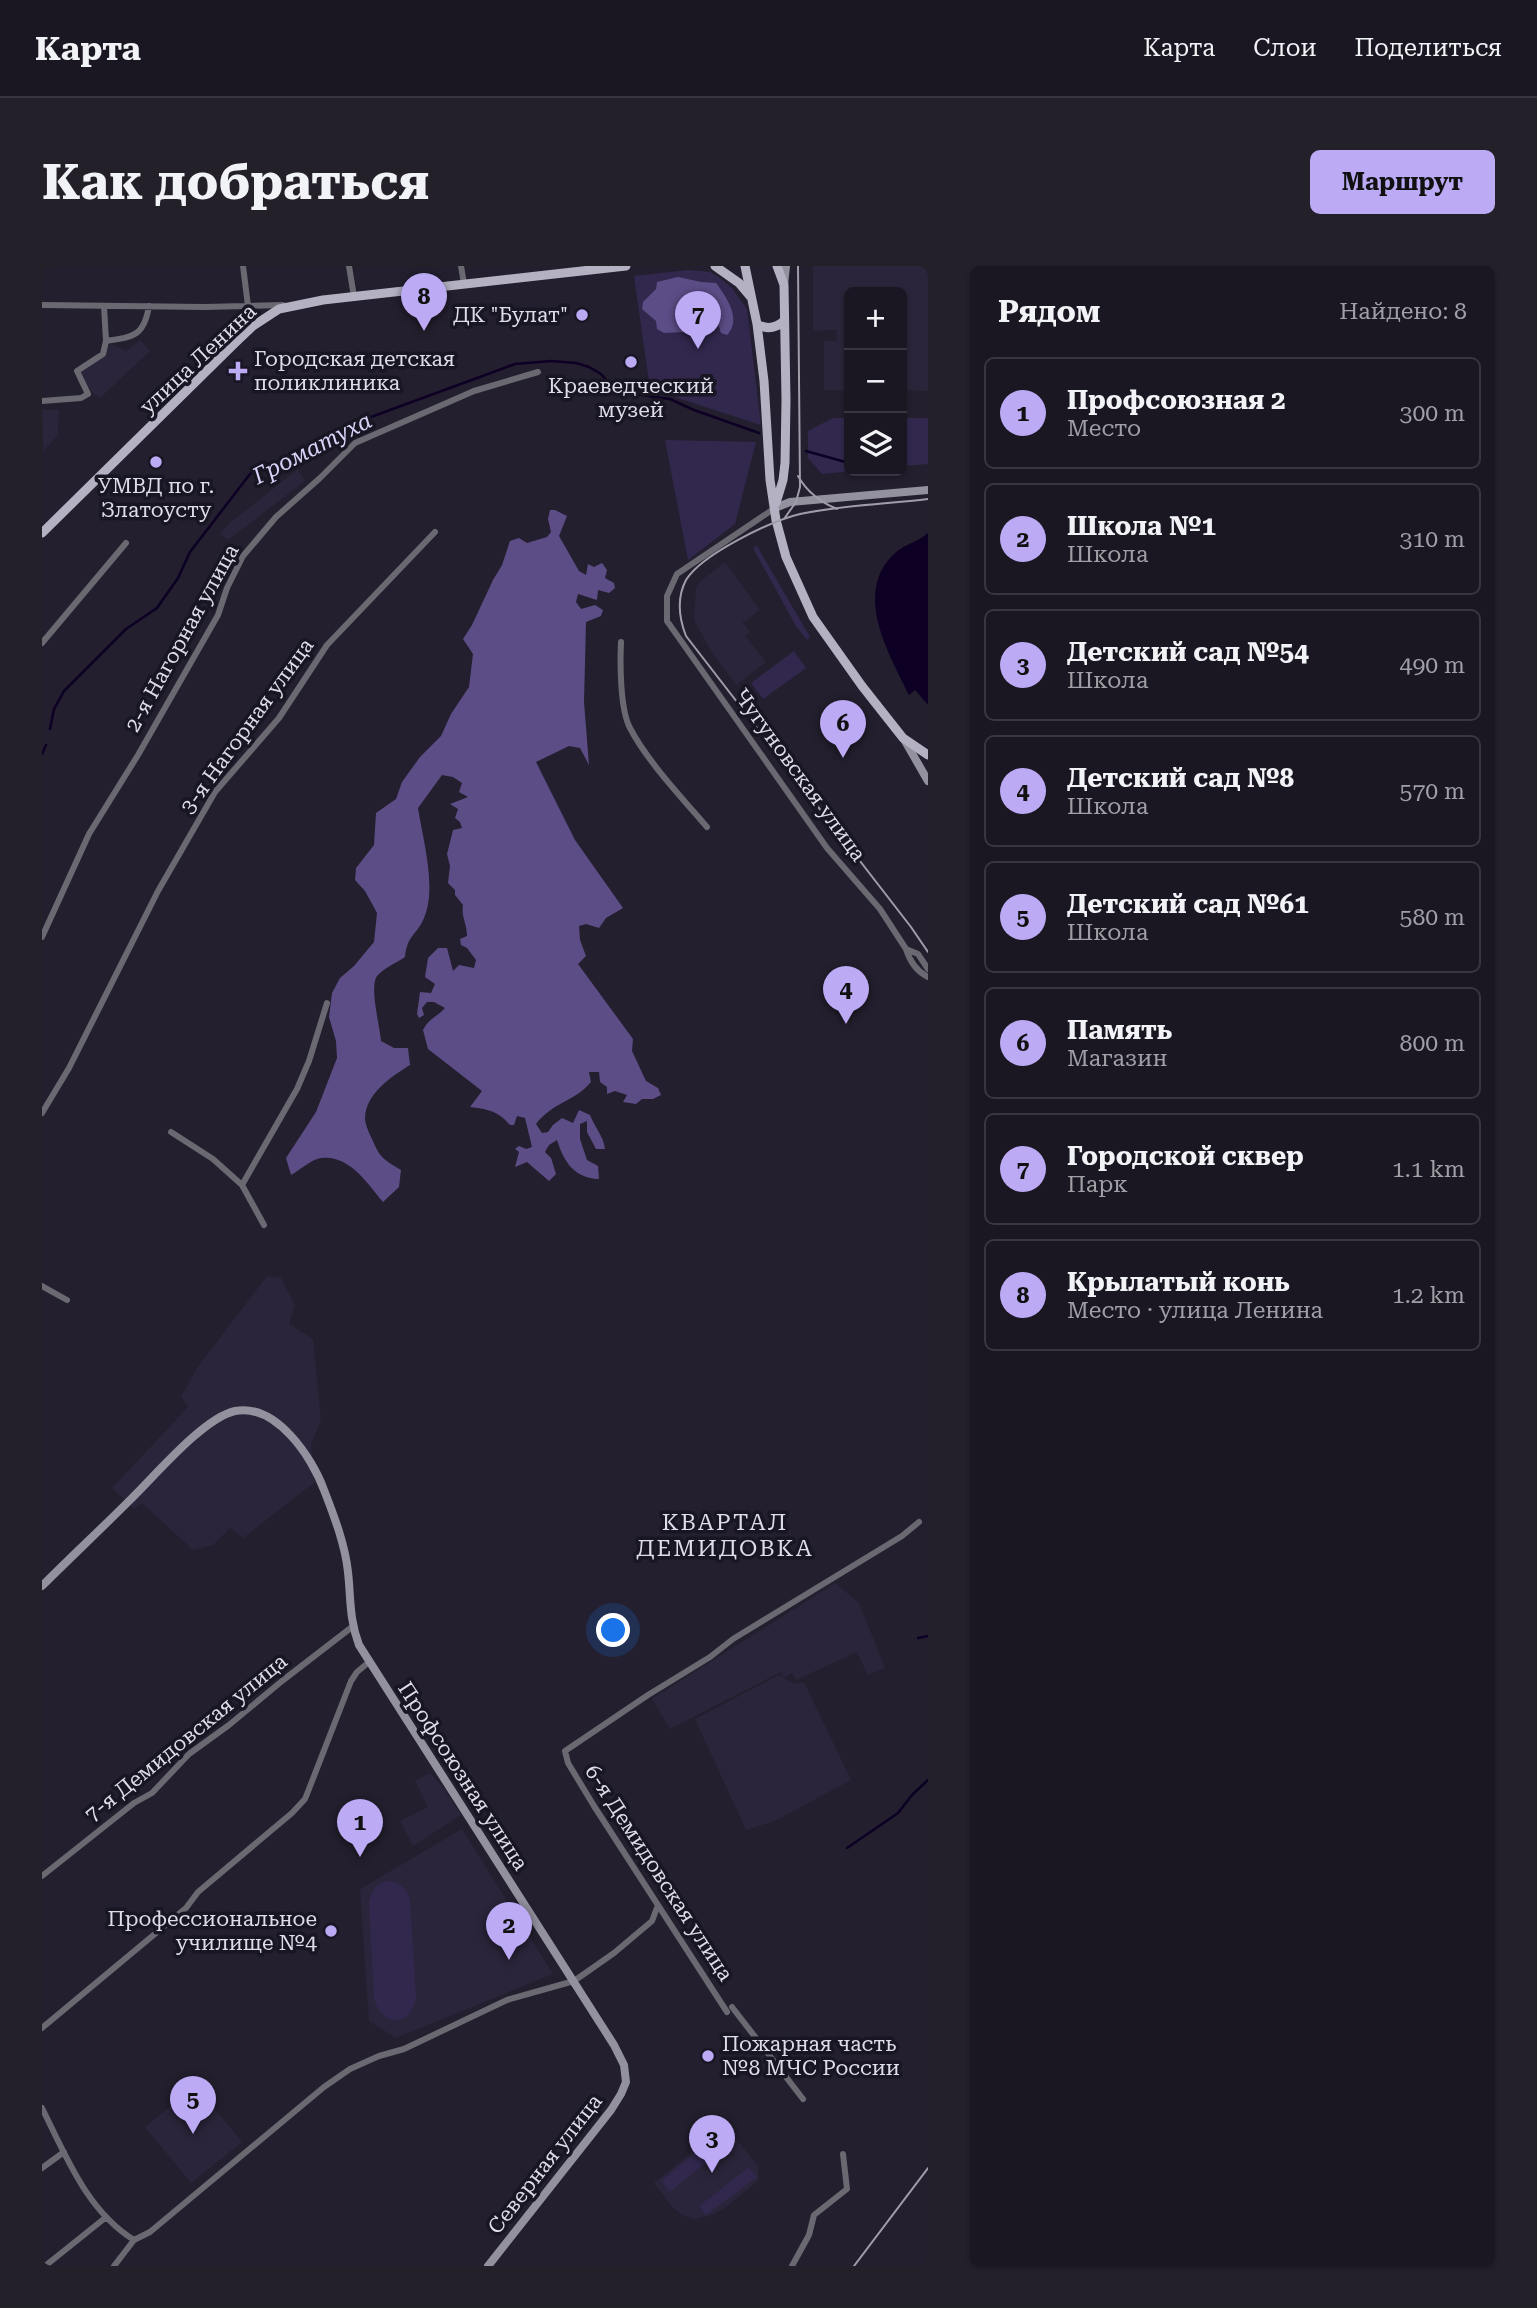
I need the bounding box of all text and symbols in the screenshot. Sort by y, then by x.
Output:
text: Карта [35,29,141,68]
text: Карта [1143,34,1215,62]
text: Слои [1253,34,1316,62]
text: Поделиться [1354,34,1502,62]
button: Маршрут [1310,150,1495,214]
text: Как добраться [42,154,429,211]
pin: 8 [401,273,447,331]
map controls [844,287,907,476]
button: + [844,287,907,350]
pin: 7 [675,291,721,349]
text: Рядом [998,294,1100,329]
text: Найдено: 8 [1339,298,1467,325]
street label: улица Ленина [135,299,262,419]
place label: ДК "Булат" [453,303,568,327]
marker: ДК "Булат" [574,307,590,323]
place label: Городская детская поликлиника [254,347,455,395]
button: − [844,350,907,413]
marker: Краеведческий музей [623,354,639,370]
marker: Городская детская поликлиника [228,361,248,381]
place label: Краеведческий музей [548,374,714,422]
text: Профсоюзная 2 [1067,385,1286,415]
text: 1 [1017,400,1029,427]
text: 300 m [1400,400,1465,427]
water label: Громатуха [247,407,376,490]
button: layers [844,413,907,476]
text: Место [1067,415,1141,442]
marker: УМВД по г. Златоусту [148,454,164,470]
place label: УМВД по г. Златоусту [98,474,214,522]
text: Школа №1 [1067,511,1216,541]
text: 2 [1017,526,1029,553]
text: 310 m [1400,526,1465,553]
street label: 2-я Нагорная улица [120,540,244,736]
text: Школа [1067,541,1148,568]
street label: 3-я Нагорная улица [175,633,319,818]
text: Детский сад №54 [1067,637,1309,667]
text: 3 [1017,652,1029,679]
text: 490 m [1400,652,1465,679]
text: Школа [1067,667,1148,694]
street label: Чугуновская улица [729,684,871,866]
pin: 6 [820,700,866,758]
text: Детский сад №8 [1067,763,1294,793]
text: 4 [1017,778,1029,805]
text: 570 m [1400,778,1465,805]
text: Школа [1067,793,1148,820]
text: Детский сад №61 [1067,889,1309,919]
text: 5 [1017,904,1029,931]
text: 580 m [1400,904,1465,931]
text: Школа [1067,919,1148,946]
pin: 4 [823,966,869,1024]
text: Память [1067,1015,1172,1045]
text: 6 [1017,1030,1029,1057]
text: 800 m [1400,1030,1465,1057]
text: Магазин [1067,1045,1167,1072]
text: Городской сквер [1067,1141,1304,1171]
text: 7 [1017,1156,1029,1183]
text: 1.1 km [1392,1156,1465,1183]
text: Парк [1067,1171,1128,1198]
text: Крылатый конь [1067,1267,1290,1297]
text: 8 [1017,1282,1029,1309]
text: 1.2 km [1392,1282,1465,1309]
text: Место · улица Ленина [1067,1297,1323,1324]
district label: КВАРТАЛ ДЕМИДОВКА [636,1509,814,1562]
your location [596,1613,630,1647]
street label: 7-я Демидовская улица [80,1649,292,1827]
street label: Профсоюзная улица [393,1677,533,1875]
street label: 6-я Демидовская улица [580,1760,738,1986]
pin: 1 [337,1799,383,1857]
pin: 2 [486,1902,532,1960]
place label: Профессиональное училище №4 [107,1907,317,1955]
marker: Профессиональное училище №4 [323,1923,339,1939]
place label: Пожарная часть №8 МЧС России [722,2032,900,2080]
marker: Пожарная часть №8 МЧС России [700,2048,716,2064]
pin: 5 [170,2076,216,2134]
street label: Северная улица [483,2089,607,2238]
pin: 3 [689,2115,735,2173]

